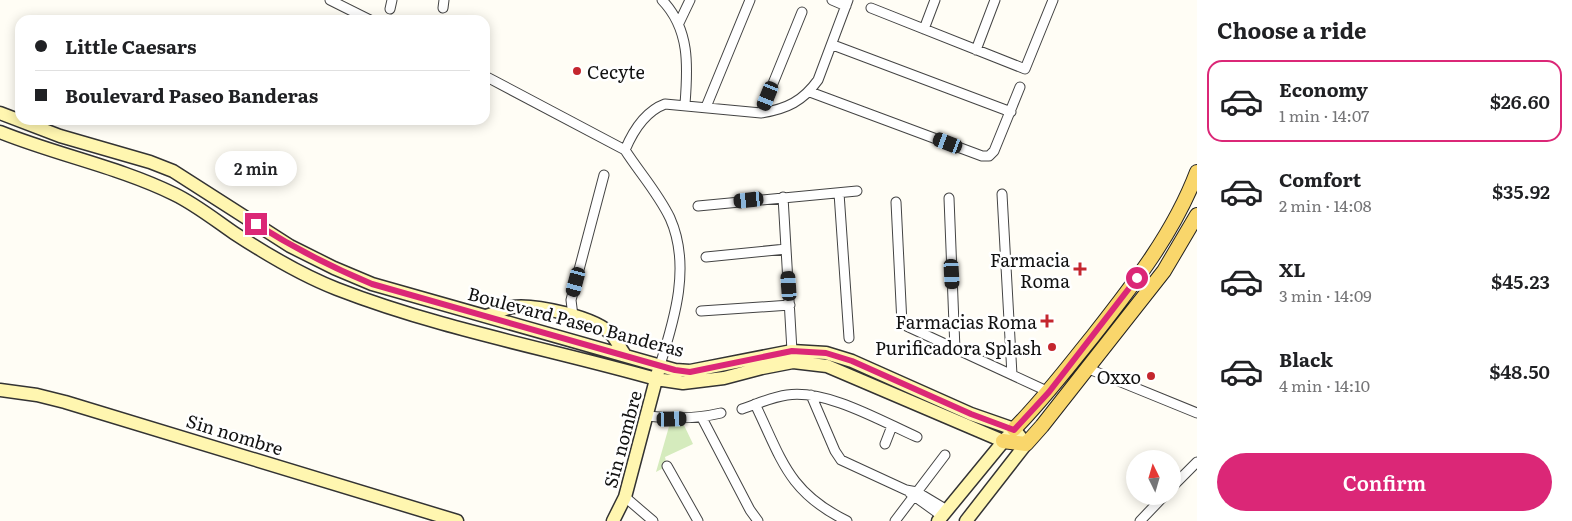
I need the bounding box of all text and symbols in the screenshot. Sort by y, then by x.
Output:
text: Choose a ride [1217,13,1366,46]
text: Little Caesars [65,32,197,60]
place label: Cecyte [587,58,645,85]
marker: Cecyte [571,65,583,77]
text: Economy [1279,75,1368,103]
car [755,79,780,113]
icon: car [1219,79,1264,124]
text: Boulevard Paseo Banderas [65,81,318,109]
text: $26.60 [1490,87,1550,115]
text: 1 min · 14:07 [1279,103,1369,127]
car [931,131,964,155]
callout: 2 min [215,152,297,186]
text: 2 min [234,156,278,180]
text: Comfort [1279,165,1361,193]
icon: car [1219,169,1264,214]
text: $35.92 [1492,177,1550,205]
car [733,191,764,209]
text: 2 min · 14:08 [1279,193,1372,217]
route end [245,213,267,235]
place label: Farmacia Roma [990,246,1070,294]
text: XL [1279,255,1306,283]
car [943,259,960,289]
icon: car [1219,259,1264,304]
marker: Farmacia Roma [1074,263,1086,275]
car [564,266,587,298]
route start [1126,267,1148,289]
text: $45.23 [1491,267,1550,295]
car [780,271,797,301]
street label: Boulevard Paseo Banderas [465,279,687,363]
text: 3 min · 14:09 [1279,283,1372,307]
place label: Farmacias Roma [895,308,1037,335]
marker: Farmacias Roma [1041,315,1053,327]
place label: Purificadora Splash [875,334,1042,361]
marker: Purificadora Splash [1046,341,1058,353]
text: Black [1279,345,1333,373]
icon: car [1219,349,1264,394]
text: $48.50 [1489,357,1550,385]
place label: Oxxo [1097,363,1141,390]
marker: Oxxo [1145,370,1157,382]
text: 4 min · 14:10 [1279,373,1370,397]
street label: Sin nombre [596,387,648,491]
street label: Sin nombre [183,407,287,461]
car [656,411,687,427]
north arrow [1126,450,1181,505]
map controls [1126,450,1181,505]
button: Confirm [1217,453,1552,511]

